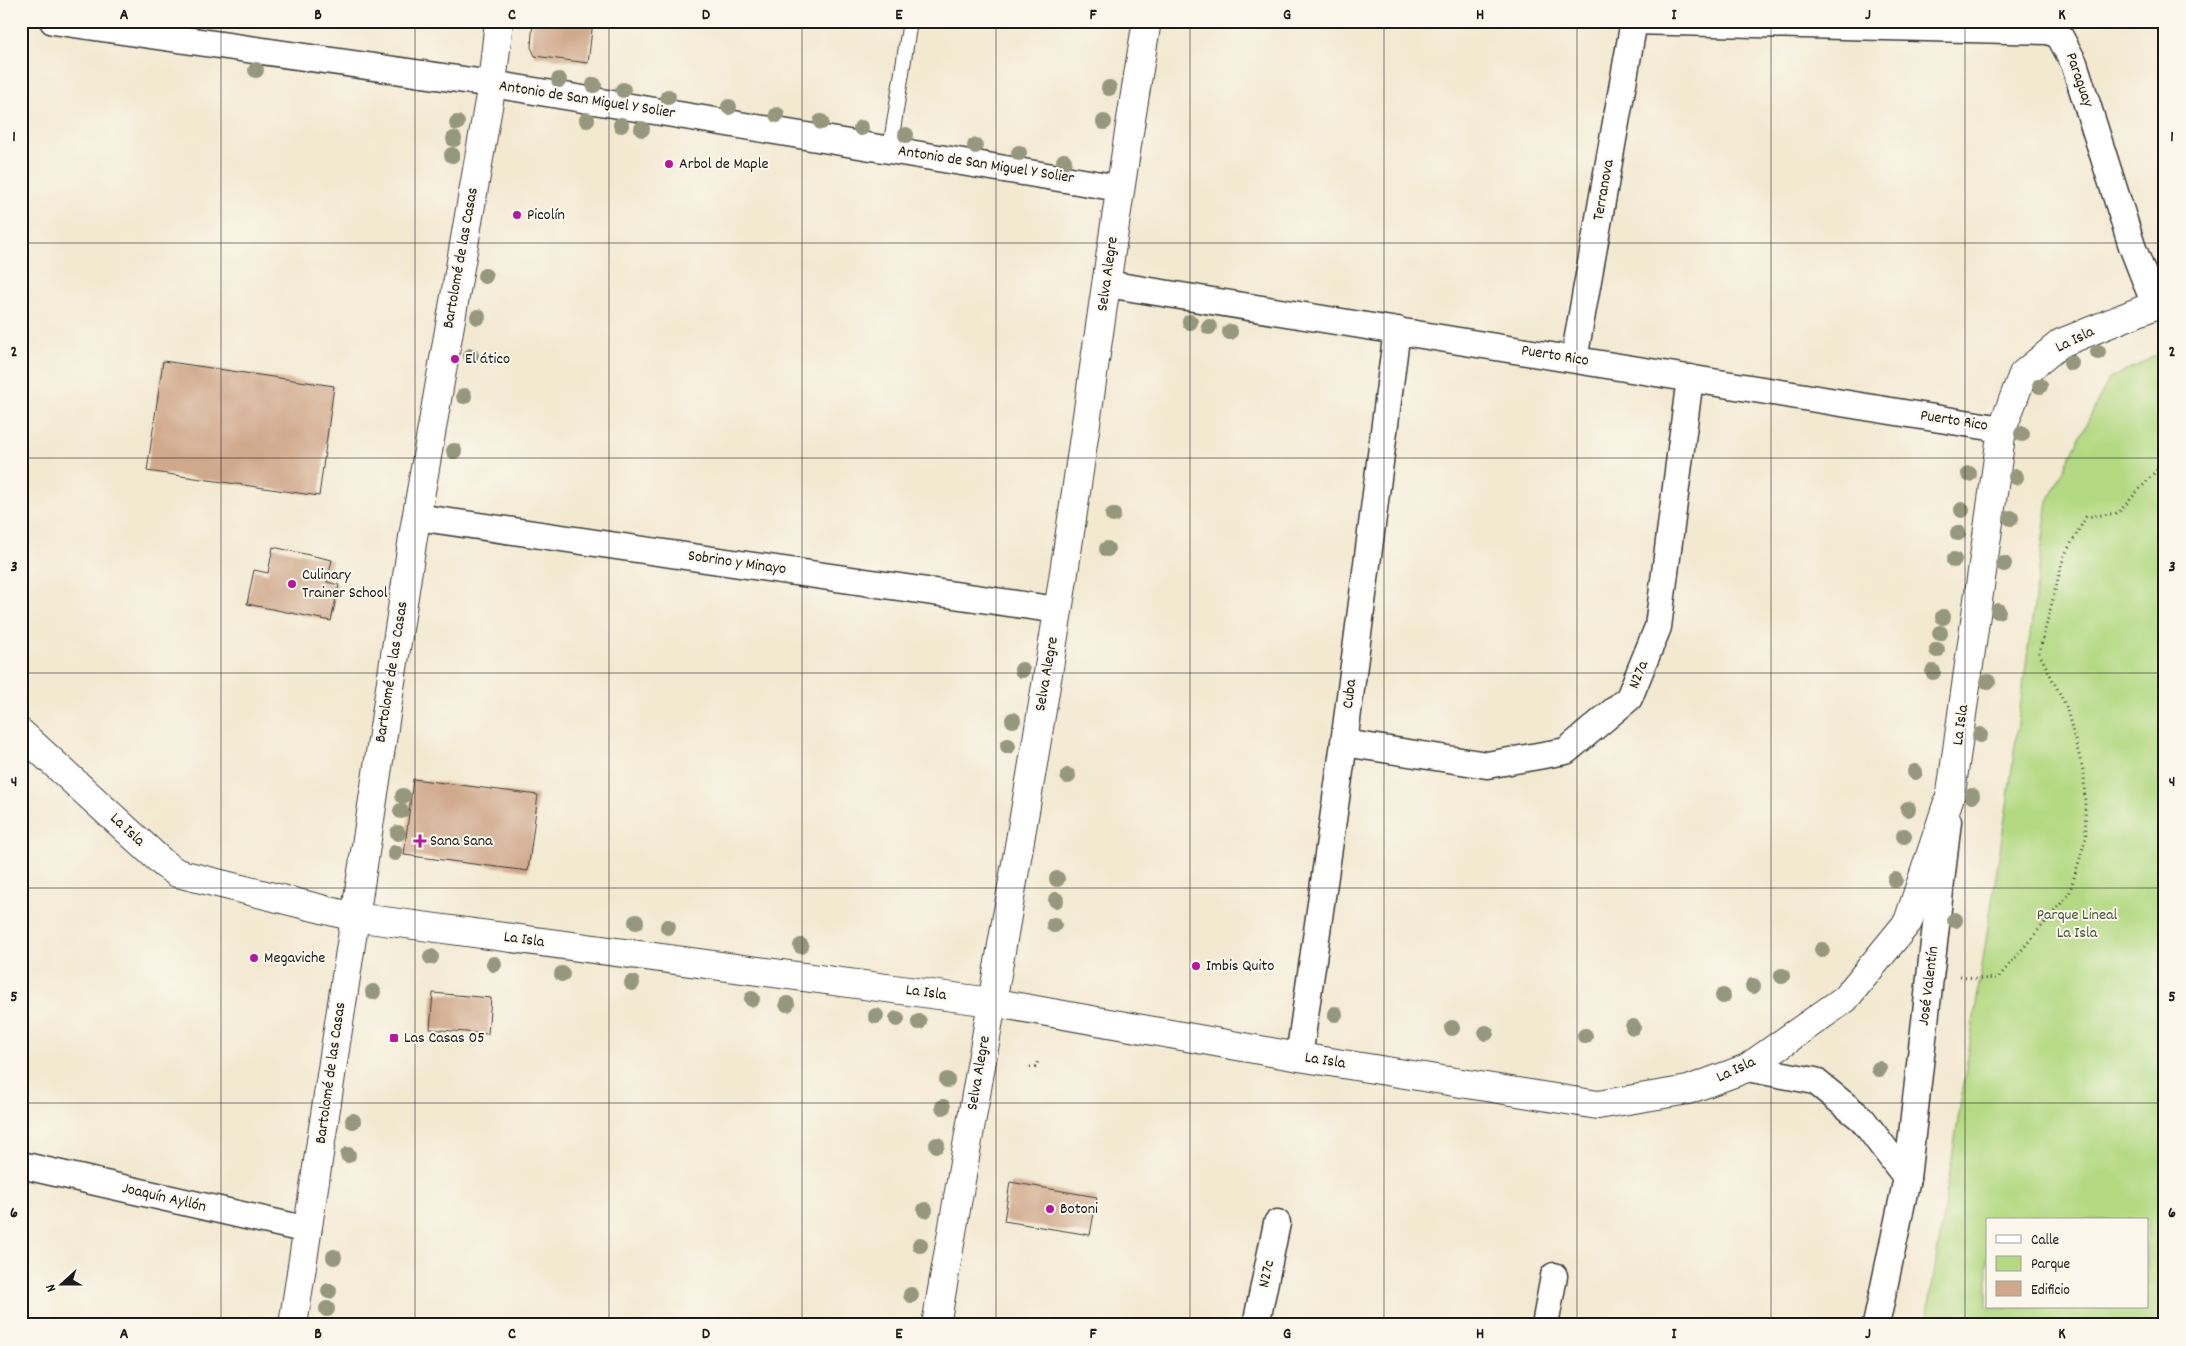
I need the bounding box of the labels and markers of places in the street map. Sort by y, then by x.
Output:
place label: Arbol de Maple [679,153,769,176]
marker: Arbol de Maple [663,158,675,170]
place label: Picolín [527,204,565,227]
marker: Picolín [511,209,523,221]
place label: El ático [465,348,510,371]
marker: El ático [449,353,461,365]
place label: Culinary Trainer School [302,564,388,605]
marker: Culinary Trainer School [286,578,298,590]
place label: Sana Sana [430,830,493,853]
marker: Sana Sana [414,835,426,847]
place label: Megaviche [264,947,325,970]
marker: Megaviche [248,952,260,964]
place label: Imbis Quito [1206,955,1274,978]
marker: Imbis Quito [1190,960,1202,972]
place label: Las Casas 05 [404,1027,485,1050]
marker: Las Casas 05 [388,1032,400,1044]
place label: Botoni [1060,1198,1098,1221]
marker: Botoni [1044,1203,1056,1215]

